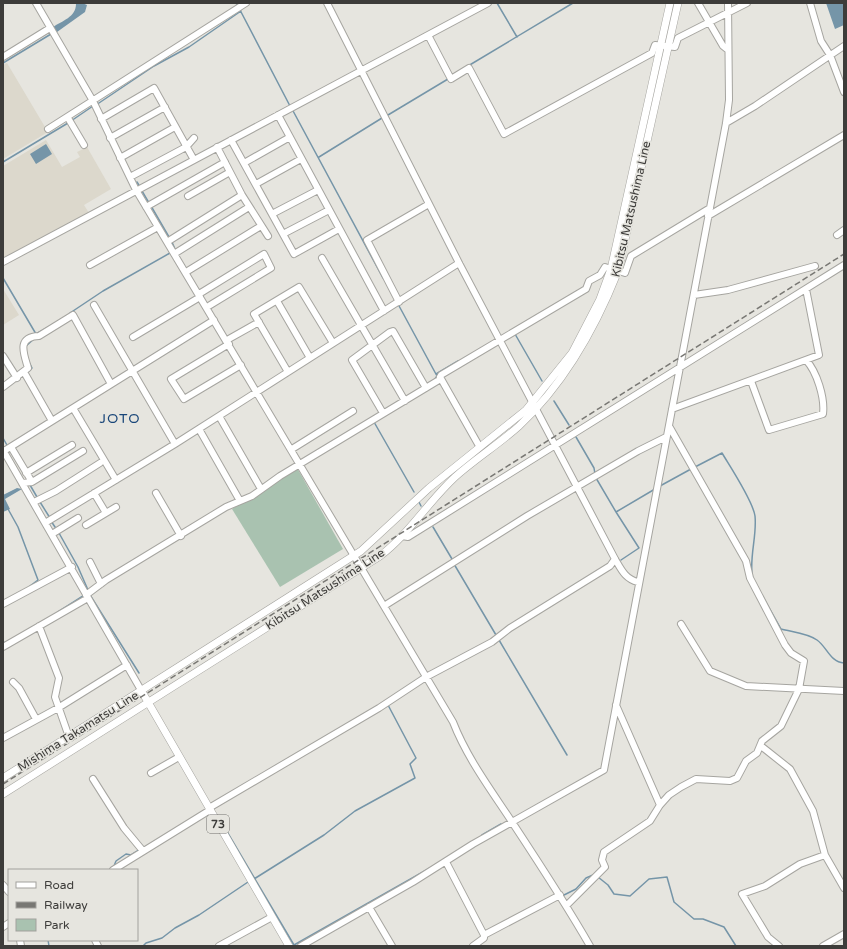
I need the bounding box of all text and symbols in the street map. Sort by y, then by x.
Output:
street label: Kibitsu Matsushima Line [609,139,654,278]
district label: JOTO [99,410,141,427]
street label: Kibitsu Matsushima Line [263,545,387,633]
street label: Mishima Takamatsu Line [15,688,141,774]
road number: 73 [207,815,229,833]
legend [8,869,138,941]
text: Road [44,878,74,892]
text: Railway [44,898,88,912]
text: Park [44,918,70,932]

